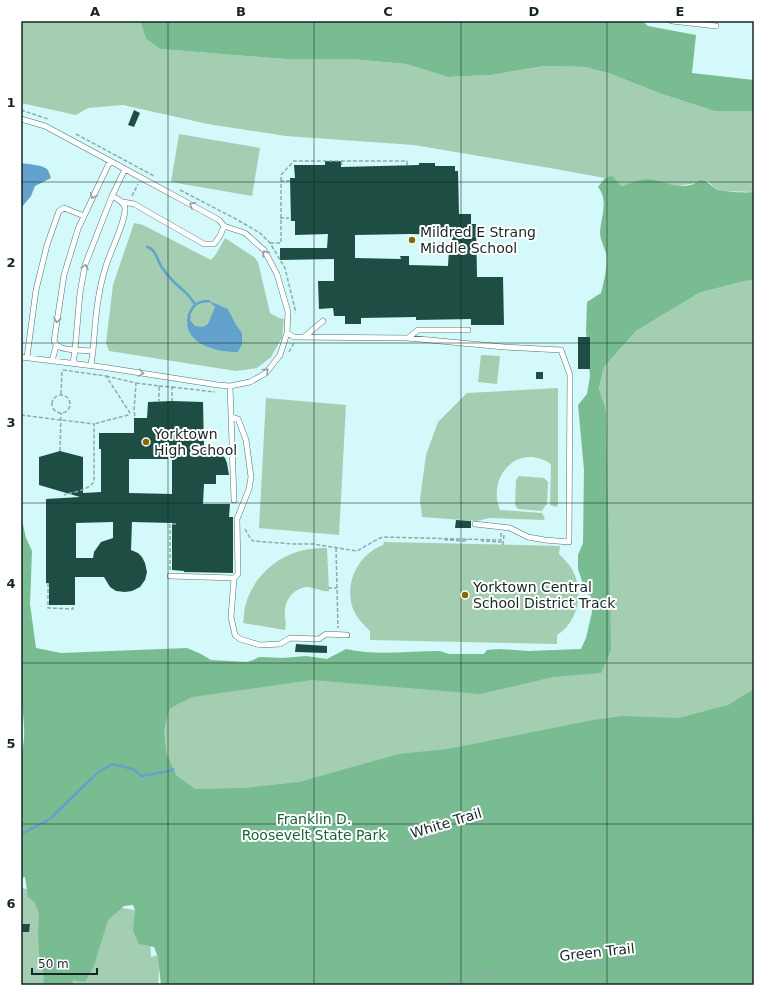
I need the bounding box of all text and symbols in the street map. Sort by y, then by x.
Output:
text: A [90,4,100,19]
text: B [236,4,246,19]
text: C [383,4,393,19]
text: D [529,4,540,19]
text: E [676,4,684,19]
text: 1 [6,95,16,110]
one-way arrow [90,192,98,199]
one-way arrow [188,202,196,209]
place label: Mildred E Strang Middle School [420,224,536,256]
marker: Mildred E Strang Middle School [407,235,417,245]
one-way arrow [262,250,270,257]
text: 2 [6,255,16,270]
one-way arrow [80,264,89,271]
one-way arrow [53,317,62,323]
one-way arrow [137,368,144,377]
one-way arrow [261,368,269,376]
text: 3 [6,415,16,430]
place label: Yorktown High School [153,426,237,458]
marker: Yorktown High School [141,437,151,447]
text: 4 [6,576,16,591]
place label: Yorktown Central School District Track [472,579,616,611]
marker: Yorktown Central School District Track [460,590,470,600]
text: 5 [6,736,16,751]
street label: White Trail [408,805,484,841]
park label: Franklin D. Roosevelt State Park [242,811,387,843]
text: 6 [6,896,16,911]
street label: Green Trail [559,940,635,964]
scale bar [32,950,97,976]
text: 50 m [38,957,69,971]

